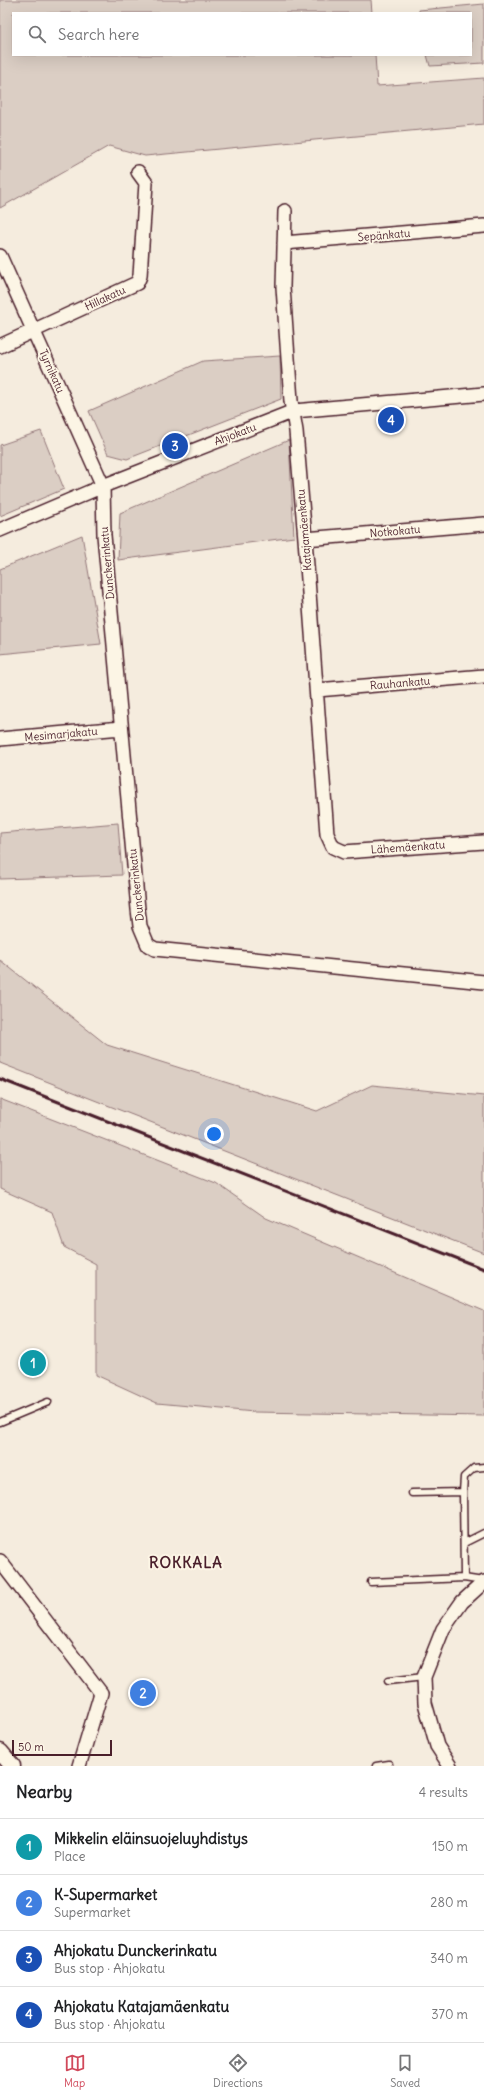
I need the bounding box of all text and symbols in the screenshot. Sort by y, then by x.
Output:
search box [12,12,472,56]
icon: search [26,23,48,45]
text: Search here [58,25,139,44]
street label: Sepänkatu [357,226,412,244]
street label: Hillakatu [82,282,128,314]
street label: Tyrnikatu [36,347,68,396]
pin: 4 [378,405,404,435]
street label: Ahjokatu [212,419,259,448]
pin: 3 [162,431,188,461]
street label: Katajamäenkatu [293,488,315,571]
street label: Notkokatu [369,522,422,540]
street label: Dunckerinkatu [97,526,117,600]
street label: Rauhankatu [369,673,431,693]
street label: Mesimarjakatu [24,724,99,744]
street label: Lähemäenkatu [370,837,446,857]
street label: Dunckerinkatu [125,847,147,922]
your location [204,1124,224,1144]
pin: 1 [20,1348,46,1378]
district label: ROKKALA [149,1553,223,1572]
pin: 2 [130,1678,156,1708]
scale bar [12,1738,112,1757]
text: 50 m [18,1740,44,1754]
text: Nearby [16,1781,72,1803]
text: 4 results [419,1784,468,1801]
text: Mikkelin eläinsuojeluyhdistys [54,1829,248,1848]
text: 1 [26,1838,32,1855]
text: 150 m [432,1838,468,1855]
text: Place [54,1848,85,1865]
text: K-Supermarket [54,1885,157,1904]
text: 2 [25,1894,33,1911]
text: 280 m [430,1894,468,1911]
text: Supermarket [54,1904,131,1921]
text: Ahjokatu Dunckerinkatu [54,1941,217,1960]
text: 3 [25,1950,33,1967]
text: 340 m [430,1950,468,1967]
text: Bus stop · Ahjokatu [54,1960,165,1977]
text: Ahjokatu Katajamäenkatu [54,1997,229,2016]
text: 4 [25,2006,33,2023]
text: 370 m [431,2006,468,2023]
text: Bus stop · Ahjokatu [54,2016,165,2033]
tab: Map [64,2052,86,2090]
tab: Directions [213,2052,263,2090]
tab: Saved [390,2052,420,2090]

